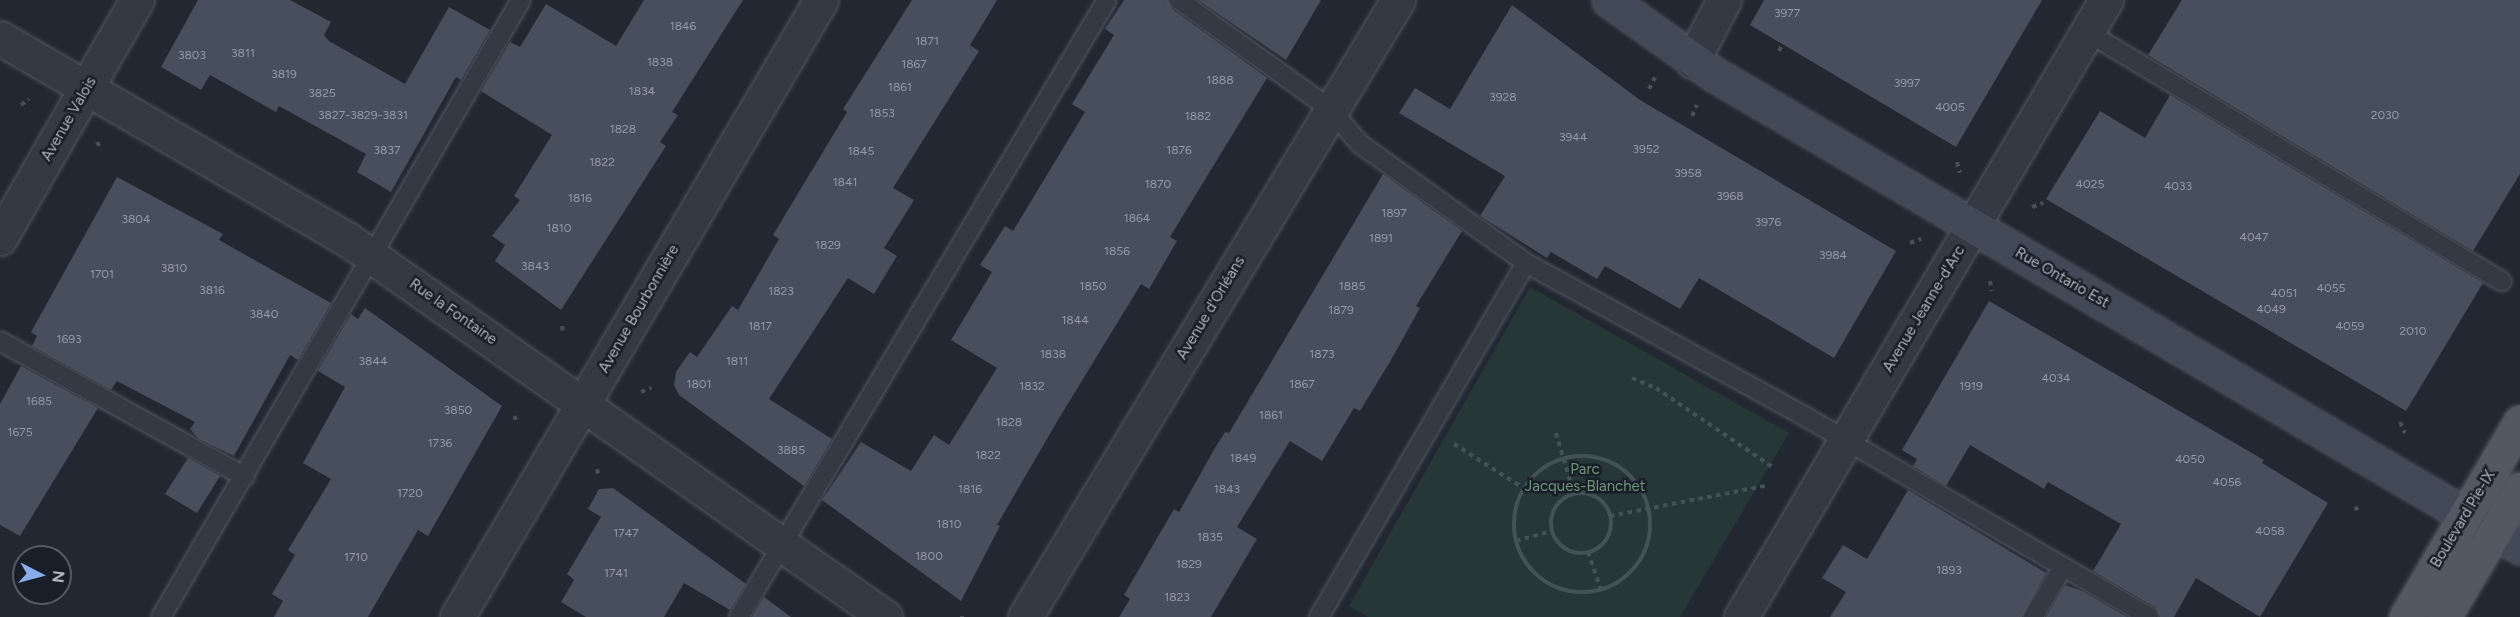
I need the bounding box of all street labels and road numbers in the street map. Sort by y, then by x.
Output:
street label: Avenue Valois [38,74,100,164]
street label: Avenue Bourbonnière [595,242,683,376]
street label: Avenue Jeanne-d'Arc [1879,243,1969,375]
street label: Rue Ontario Est [2012,244,2112,312]
street label: Avenue d'Orléans [1173,253,1249,363]
street label: Rue la Fontaine [406,275,500,349]
street label: Boulevard Pie-IX [2427,467,2499,571]

